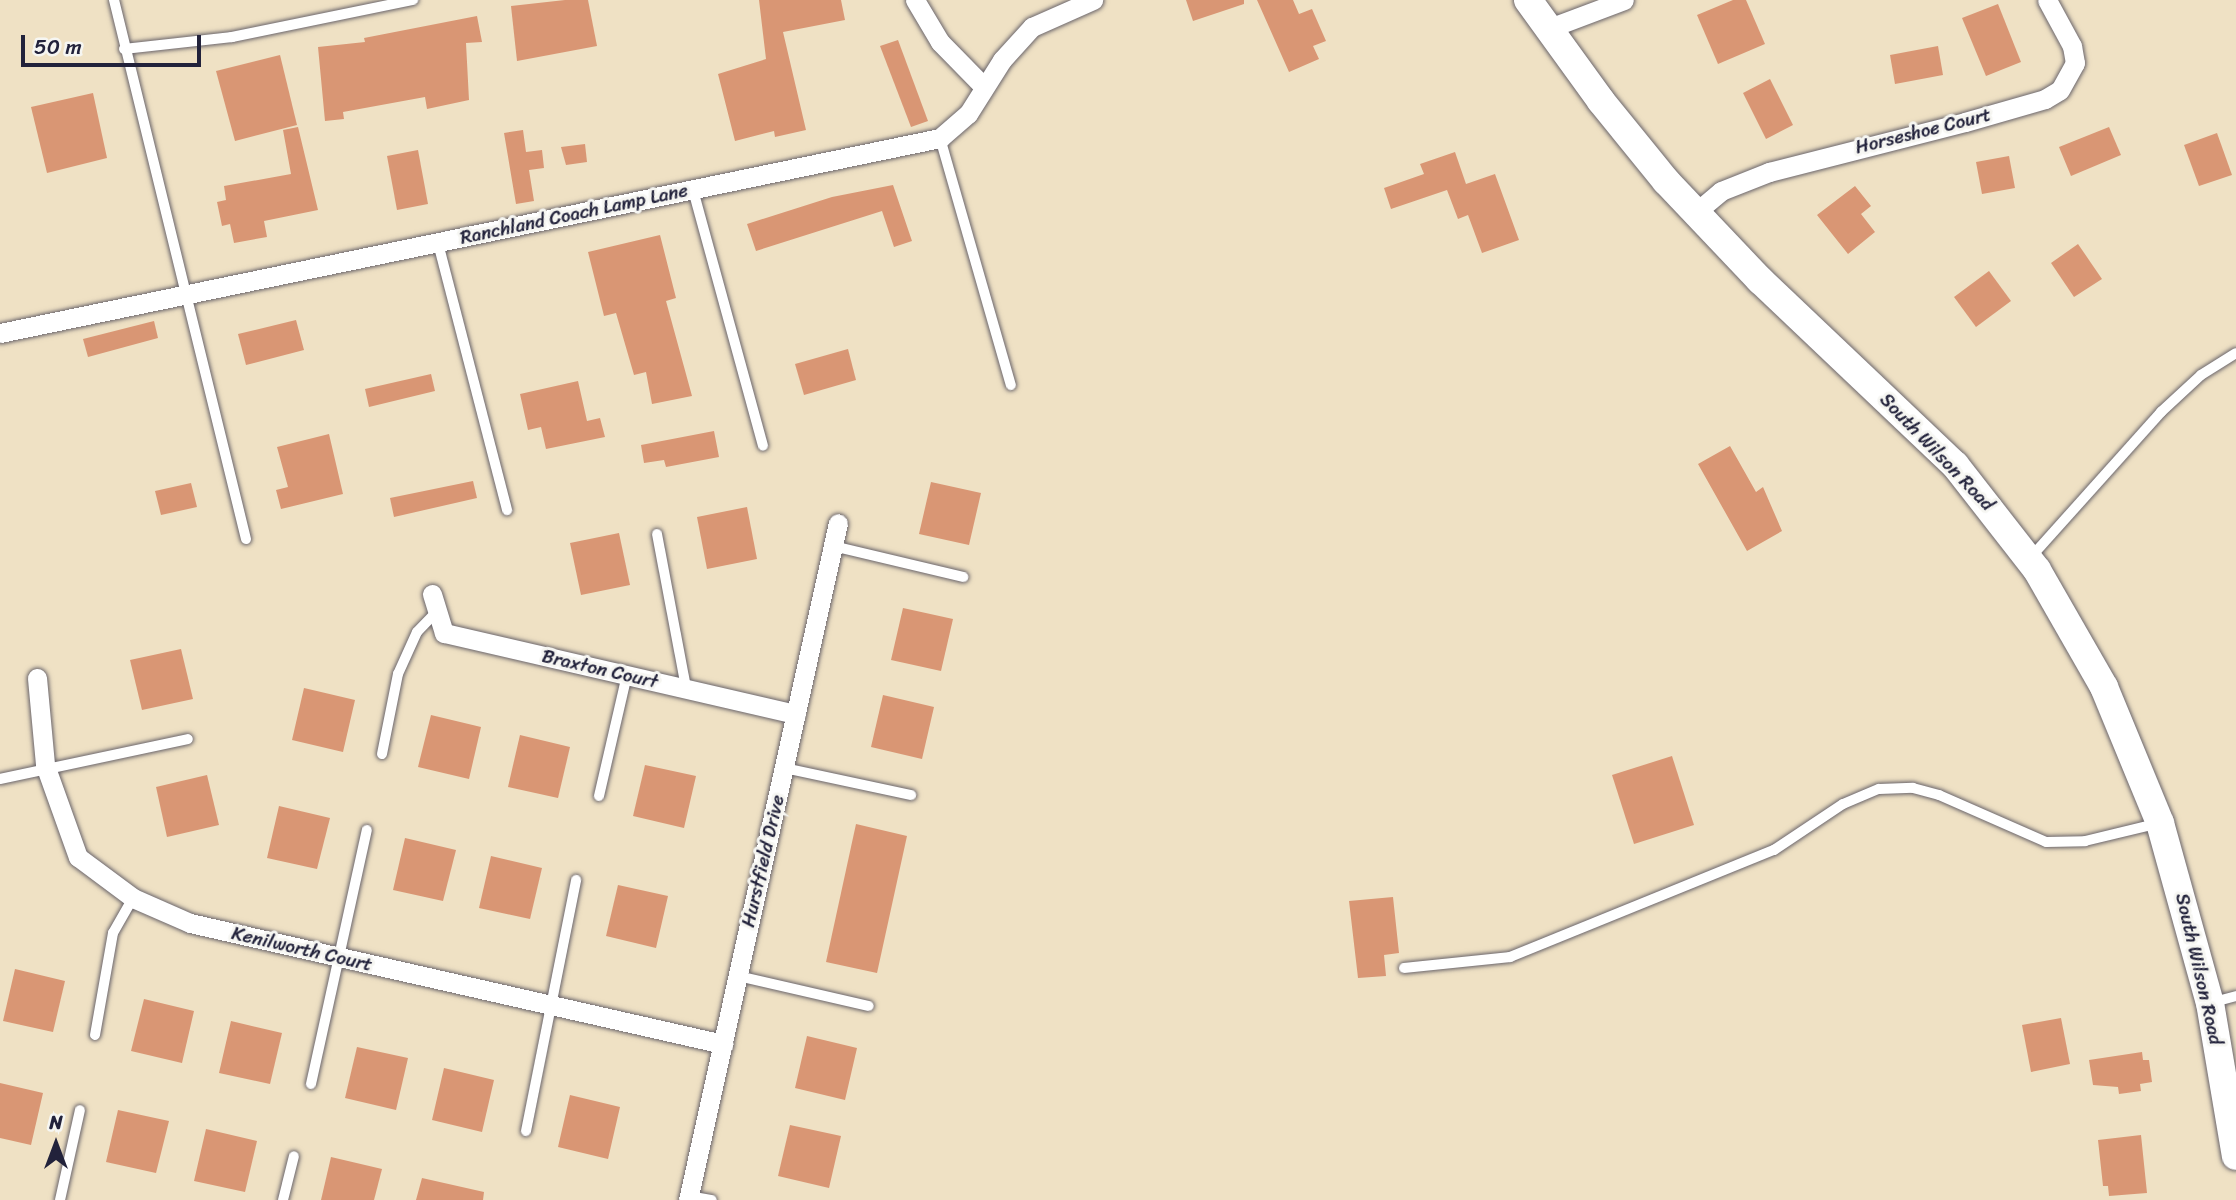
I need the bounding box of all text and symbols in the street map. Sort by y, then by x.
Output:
scale bar [24,21,205,65]
text: 50 m [34,28,82,66]
street label: Horseshoe Court [1853,103,1993,159]
street label: Ranchland Coach Lamp Lane [458,179,690,249]
street label: South Wilson Road [1875,388,1999,516]
street label: Braxton Court [539,644,661,694]
street label: Hurstfield Drive [737,793,789,929]
street label: South Wilson Road [2170,891,2228,1047]
street label: Kenilworth Court [230,922,374,976]
text: N [49,1106,63,1139]
north arrow [21,1109,91,1179]

